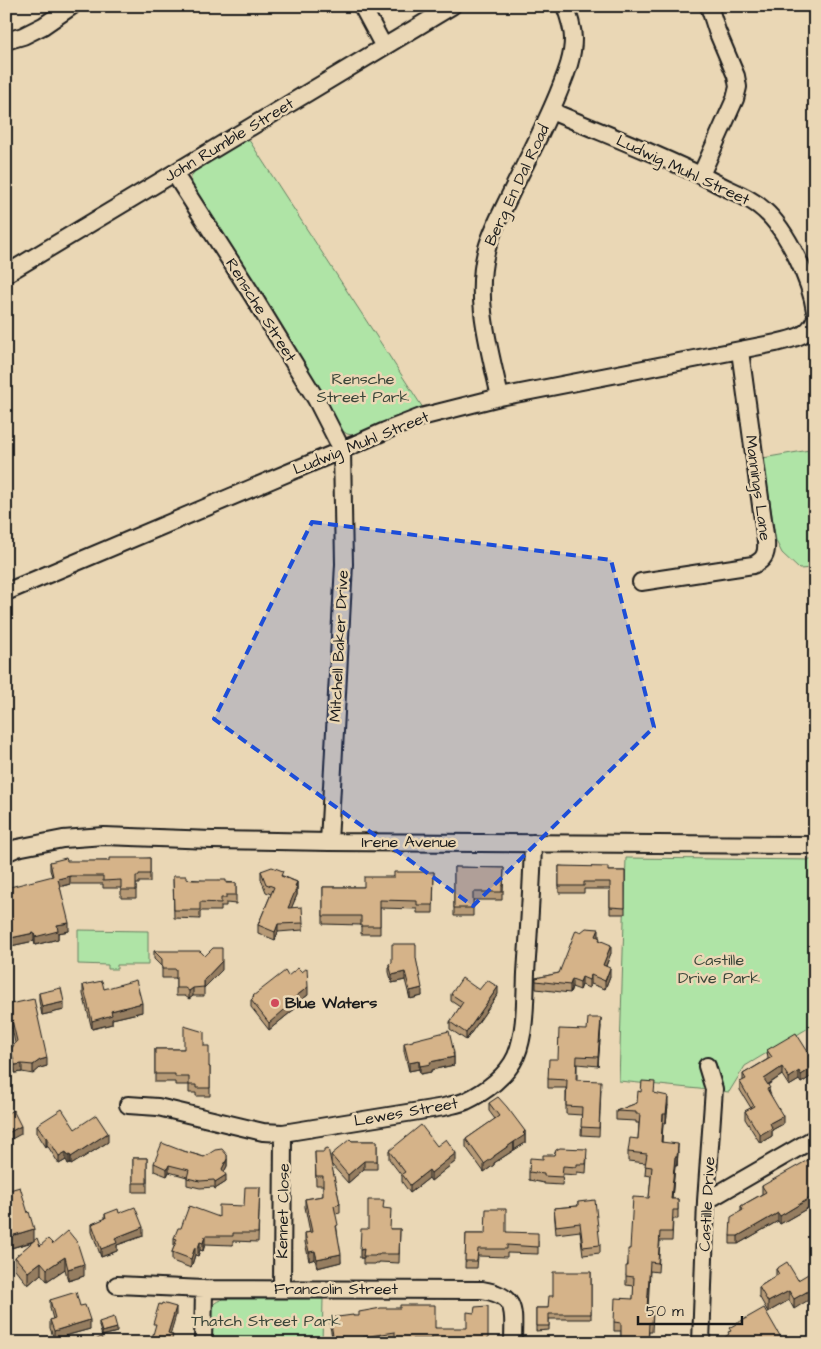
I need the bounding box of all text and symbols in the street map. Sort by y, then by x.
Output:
street label: John Rumble Street [160,92,298,187]
street label: Berg En Dal Road [479,121,556,250]
street label: Ludwig Muhl Street [612,129,754,212]
street label: Rensche Street [220,254,302,367]
park label: Rensche Street Park [317,368,410,408]
street label: Ludwig Muhl Street [290,405,433,481]
street label: Mannings Lane [739,434,776,543]
street label: Mitchell Baker Drive [324,569,354,723]
street label: Irene Avenue [362,831,457,853]
park label: Castille Drive Park [678,949,760,989]
place label: Blue Waters [285,992,377,1014]
marker: Blue Waters [269,997,281,1009]
street label: Lewes Street [352,1092,460,1132]
street label: Castille Drive [694,1156,720,1252]
street label: Kennet Close [271,1163,295,1259]
street label: Francolin Street [274,1278,398,1300]
scale bar [638,1294,742,1326]
text: 50 m [646,1301,684,1322]
park label: Thatch Street Park [191,1310,341,1332]

